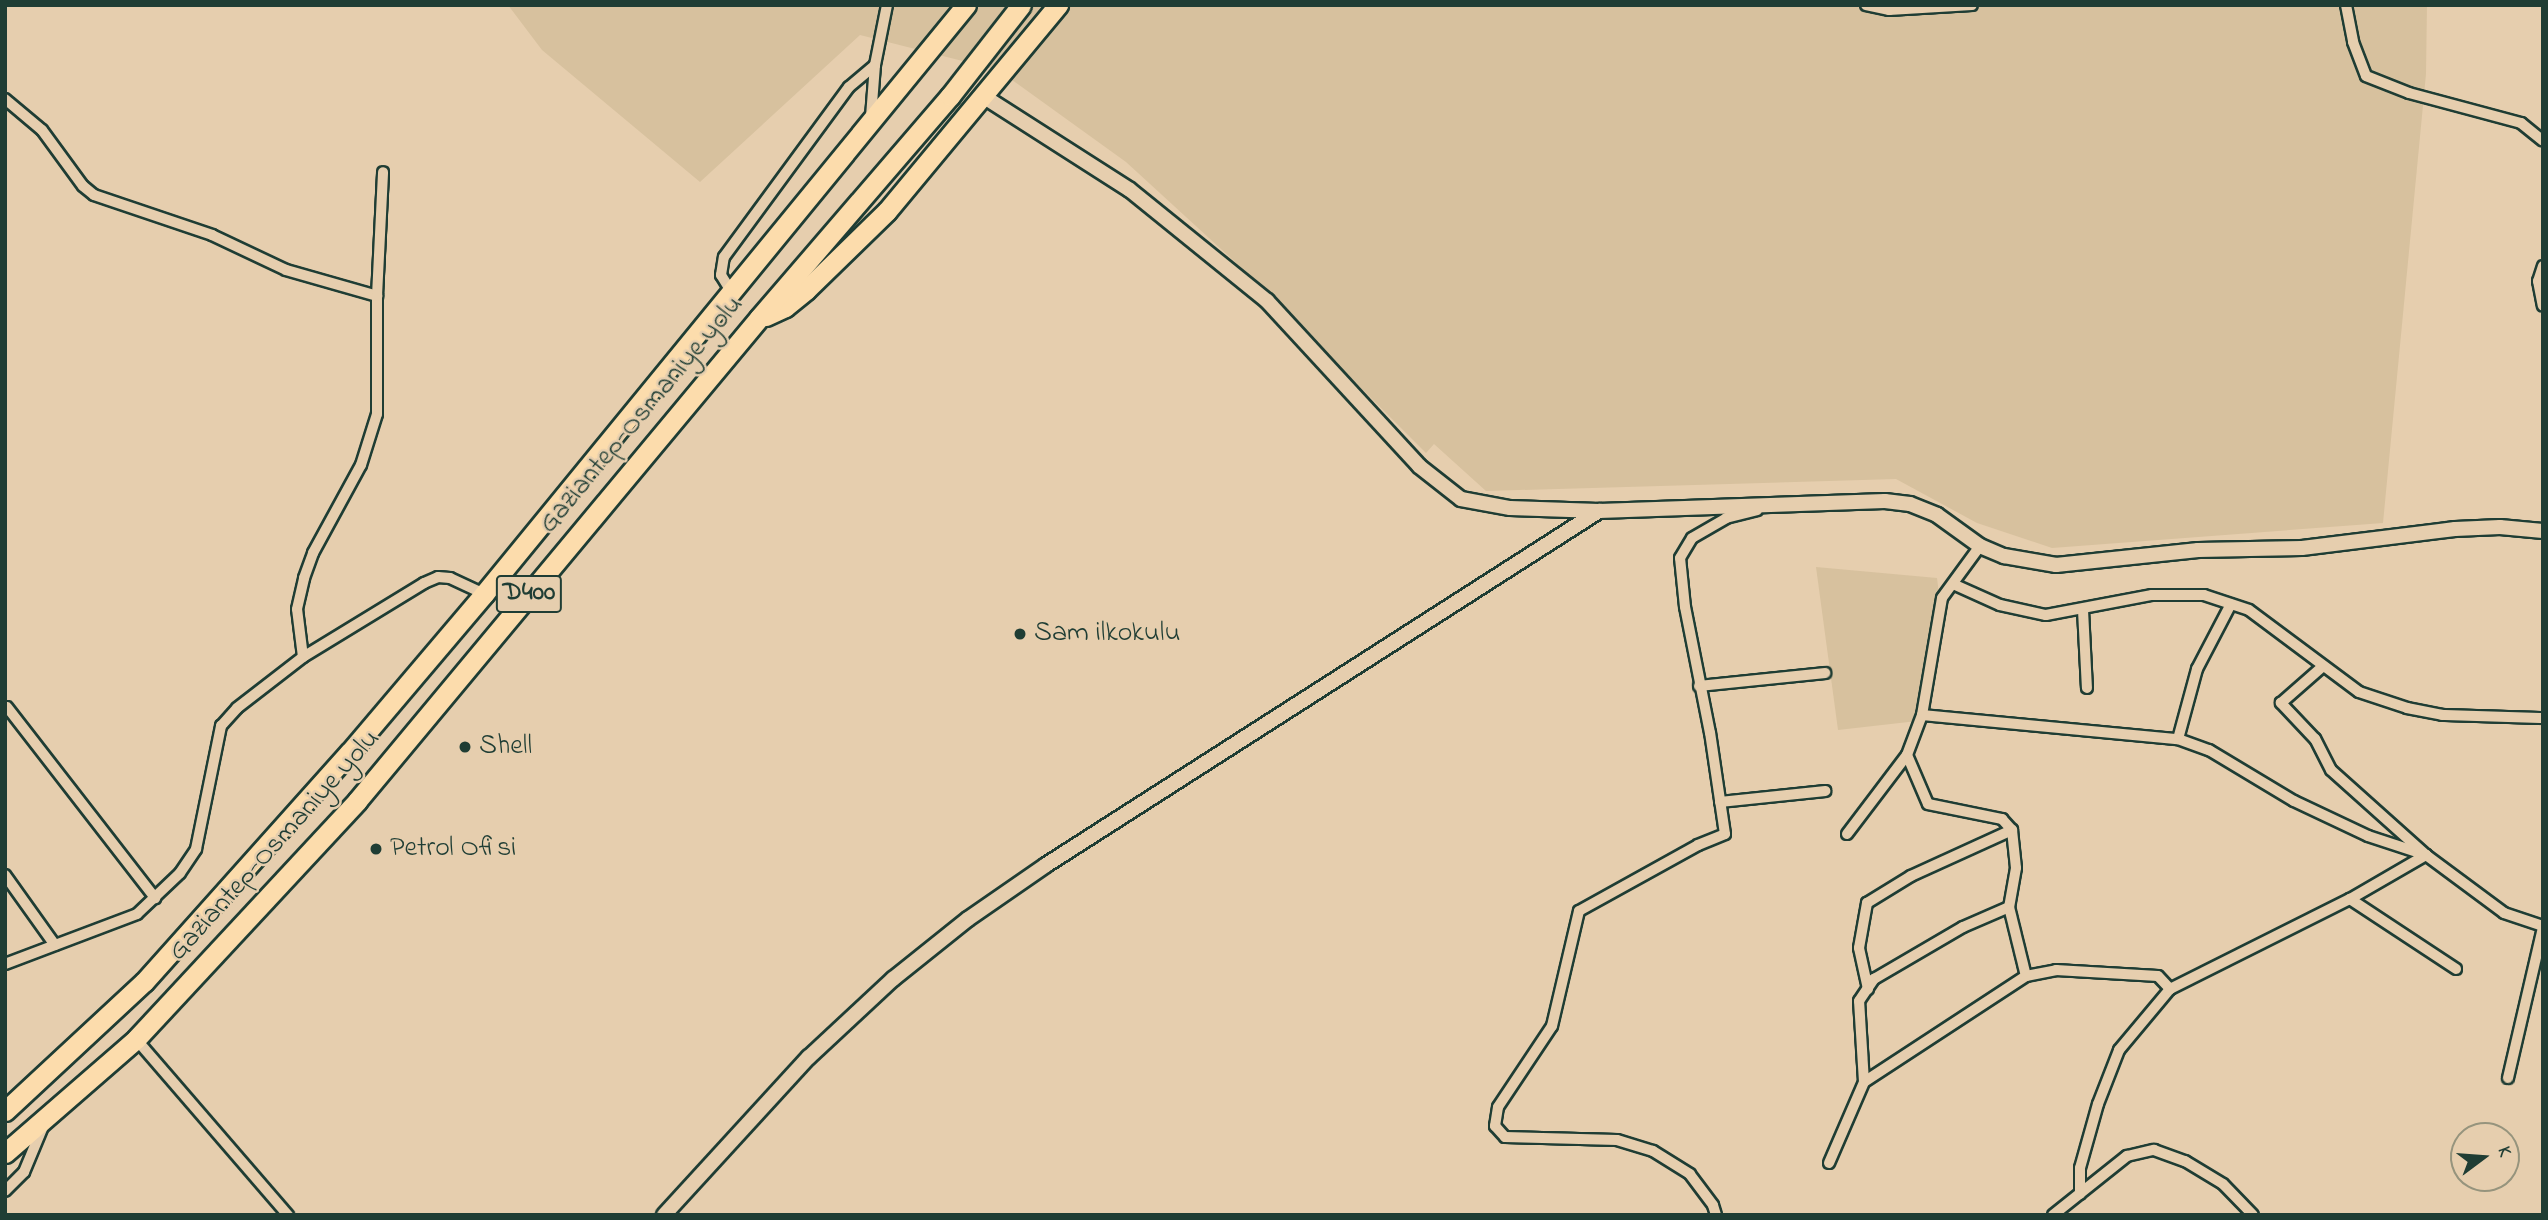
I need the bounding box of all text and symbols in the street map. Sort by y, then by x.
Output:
street label: Gaziantep-Osmaniye yolu [533,289,751,541]
road number: D400 [496,572,562,616]
place label: Sam ilkokulu [1034,617,1180,651]
marker: Sam ilkokulu [1012,626,1028,642]
street label: Gaziantep-Osmaniye yolu [162,723,388,969]
place label: Shell [479,730,532,764]
marker: Shell [457,739,473,755]
place label: Petrol Ofisi [390,832,516,866]
marker: Petrol Ofisi [368,841,384,857]
north arrow [2450,1122,2520,1192]
text: K [2489,1143,2518,1160]

